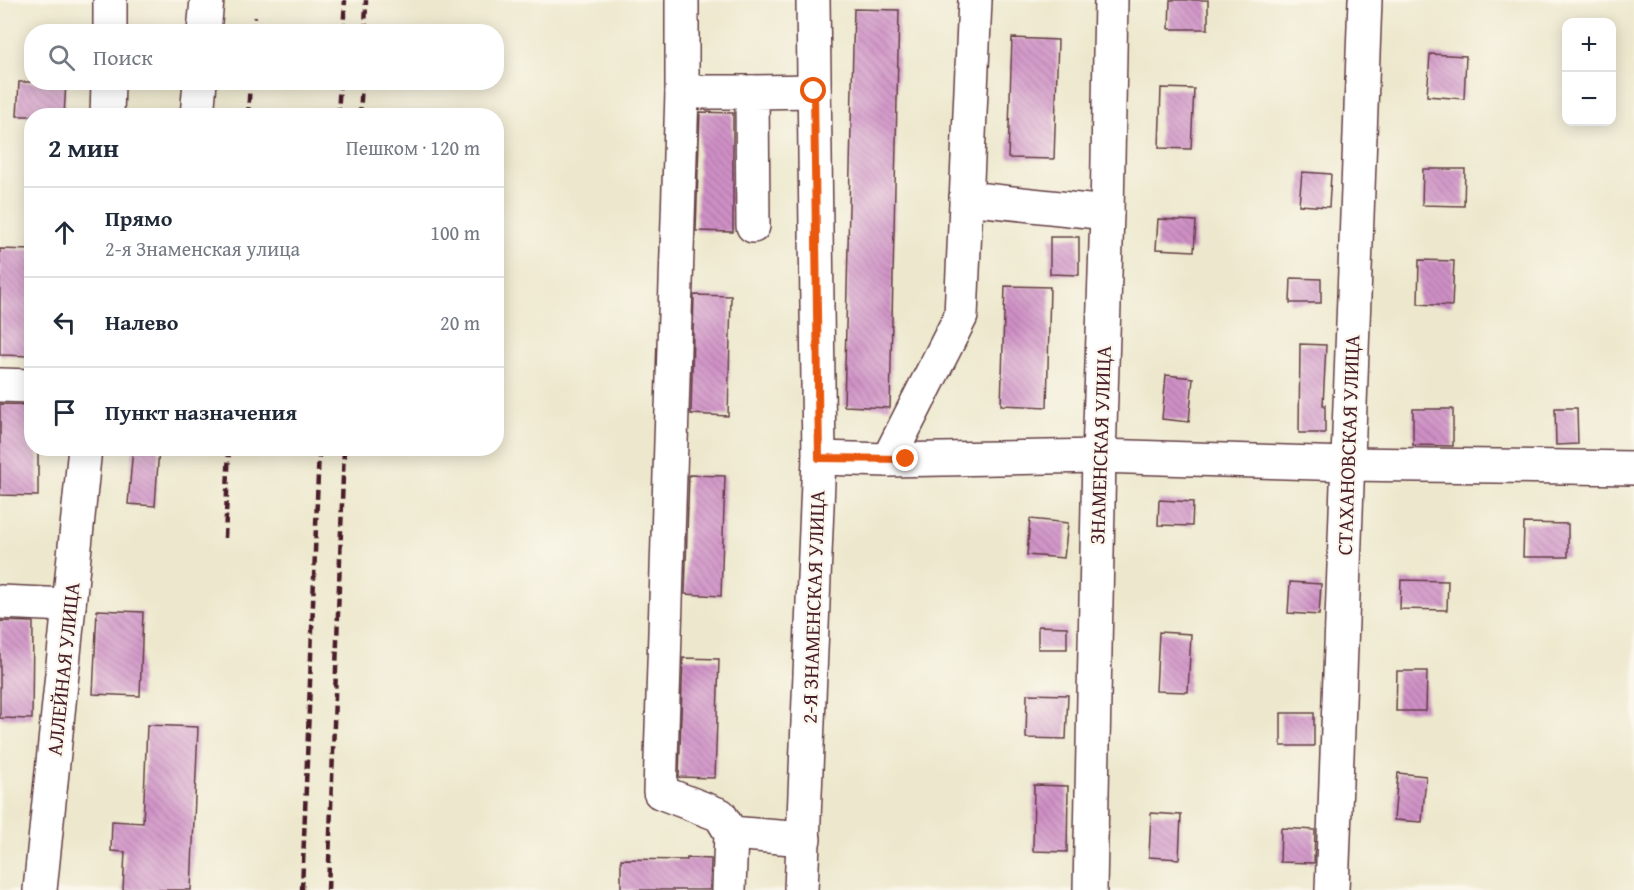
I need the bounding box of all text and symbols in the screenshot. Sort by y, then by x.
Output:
map controls [1562,18,1616,126]
button: + [1562,18,1616,72]
search box [24,24,504,90]
icon: search [45,41,78,74]
text: Поиск [93,41,153,73]
button: − [1562,72,1616,126]
route start [800,77,826,103]
text: 2 мин [48,128,119,167]
text: Пешком · 120 m [346,133,480,162]
text: Прямо [105,202,172,234]
icon: ahead [48,216,81,249]
text: 100 m [430,218,480,247]
text: 2-я Знаменская улица [105,234,300,263]
icon: left [48,306,81,339]
text: Налево [105,306,178,338]
text: 20 m [440,308,480,337]
street label: СТАХАНОВСКАЯ УЛИЦА [1329,334,1367,556]
street label: ЗНАМЕНСКАЯ УЛИЦА [1081,345,1119,545]
icon: arrive [48,396,81,429]
text: Пункт назначения [105,396,297,428]
route end [892,445,918,471]
street label: 2-Я ЗНАМЕНСКАЯ УЛИЦА [793,490,833,724]
street label: АЛЛЕЙНАЯ УЛИЦА [38,580,88,757]

